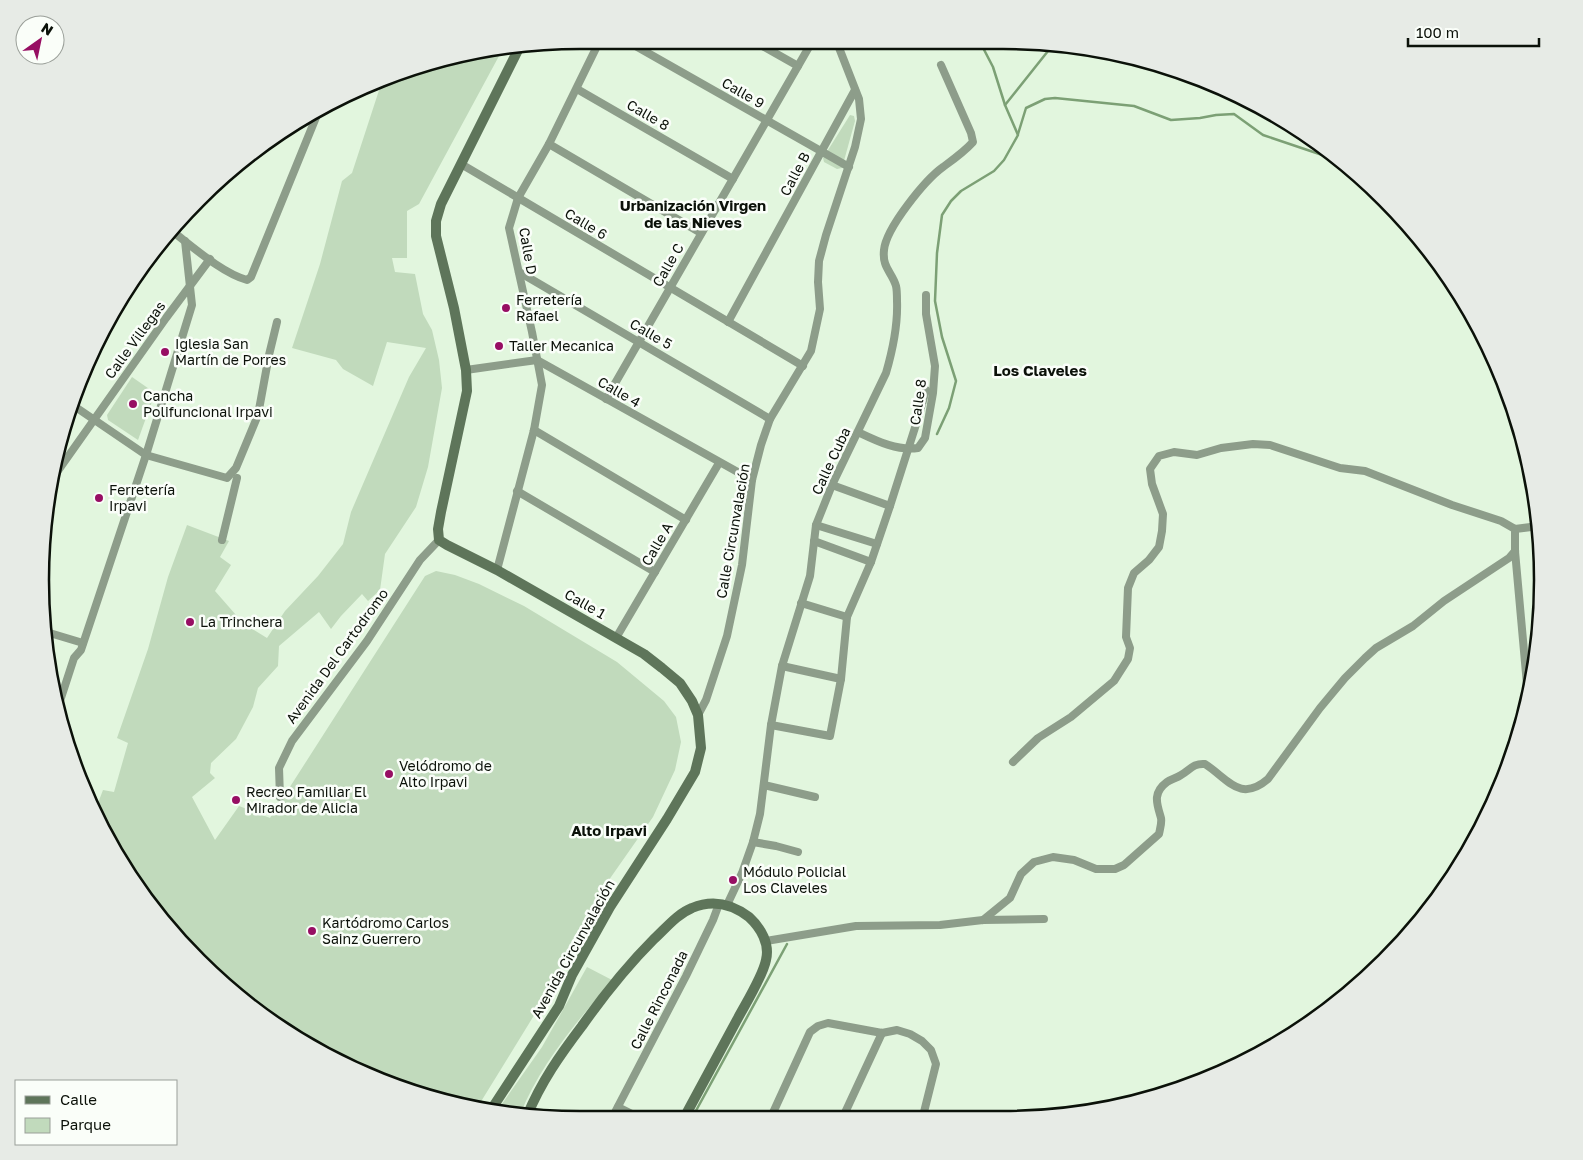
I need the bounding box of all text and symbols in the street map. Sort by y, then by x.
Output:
north arrow [15,15,65,65]
scale bar [1408,15,1539,47]
text: N [38,19,56,39]
text: 100 m [1416,23,1459,41]
street label: Calle 9 [719,74,768,112]
street label: Calle 8 [624,96,673,134]
street label: Calle B [776,149,813,199]
district label: Urbanización Virgen de las Nieves [620,196,766,231]
street label: Calle 6 [562,204,610,243]
street label: Calle D [516,226,541,276]
street label: Calle C [648,240,687,290]
place label: Ferretería Rafael [516,291,582,324]
street label: Calle Villegas [101,298,168,382]
marker: Ferretería Rafael [500,302,512,314]
street label: Calle 5 [627,315,675,352]
place label: Iglesia San Martín de Porres [175,335,286,368]
place label: Taller Mecanica [509,337,614,354]
marker: Taller Mecanica [493,340,505,352]
marker: Iglesia San Martín de Porres [159,346,171,358]
district label: Los Claveles [993,361,1087,379]
street label: Calle 4 [595,373,644,411]
street label: Calle 8 [906,378,929,426]
place label: Cancha Polifuncional Irpavi [143,387,273,420]
marker: Cancha Polifuncional Irpavi [127,398,139,410]
street label: Calle Cuba [808,424,854,497]
street label: Calle Circunvalación [712,462,753,600]
place label: Ferretería Irpavi [109,481,175,514]
marker: Ferretería Irpavi [93,492,105,504]
street label: Calle A [637,519,676,568]
street label: Avenida Del Cartodromo [282,585,391,727]
street label: Calle 1 [562,585,609,622]
place label: La Trinchera [200,613,282,630]
marker: La Trinchera [184,616,196,628]
place label: Velódromo de Alto Irpavi [399,757,492,790]
marker: Velódromo de Alto Irpavi [383,768,395,780]
place label: Recreo Familiar El Mirador de Alicia [246,783,367,816]
marker: Recreo Familiar El Mirador de Alicia [230,794,242,806]
district label: Alto Irpavi [571,821,647,839]
place label: Módulo Policial Los Claveles [743,863,846,896]
marker: Módulo Policial Los Claveles [727,874,739,886]
street label: Avenida Circunvalación [527,877,618,1021]
place label: Kartódromo Carlos Sainz Guerrero [322,914,449,947]
marker: Kartódromo Carlos Sainz Guerrero [306,925,318,937]
street label: Calle Rinconada [626,947,691,1052]
legend [15,1080,178,1145]
text: Calle [60,1090,97,1108]
text: Parque [60,1115,111,1133]

